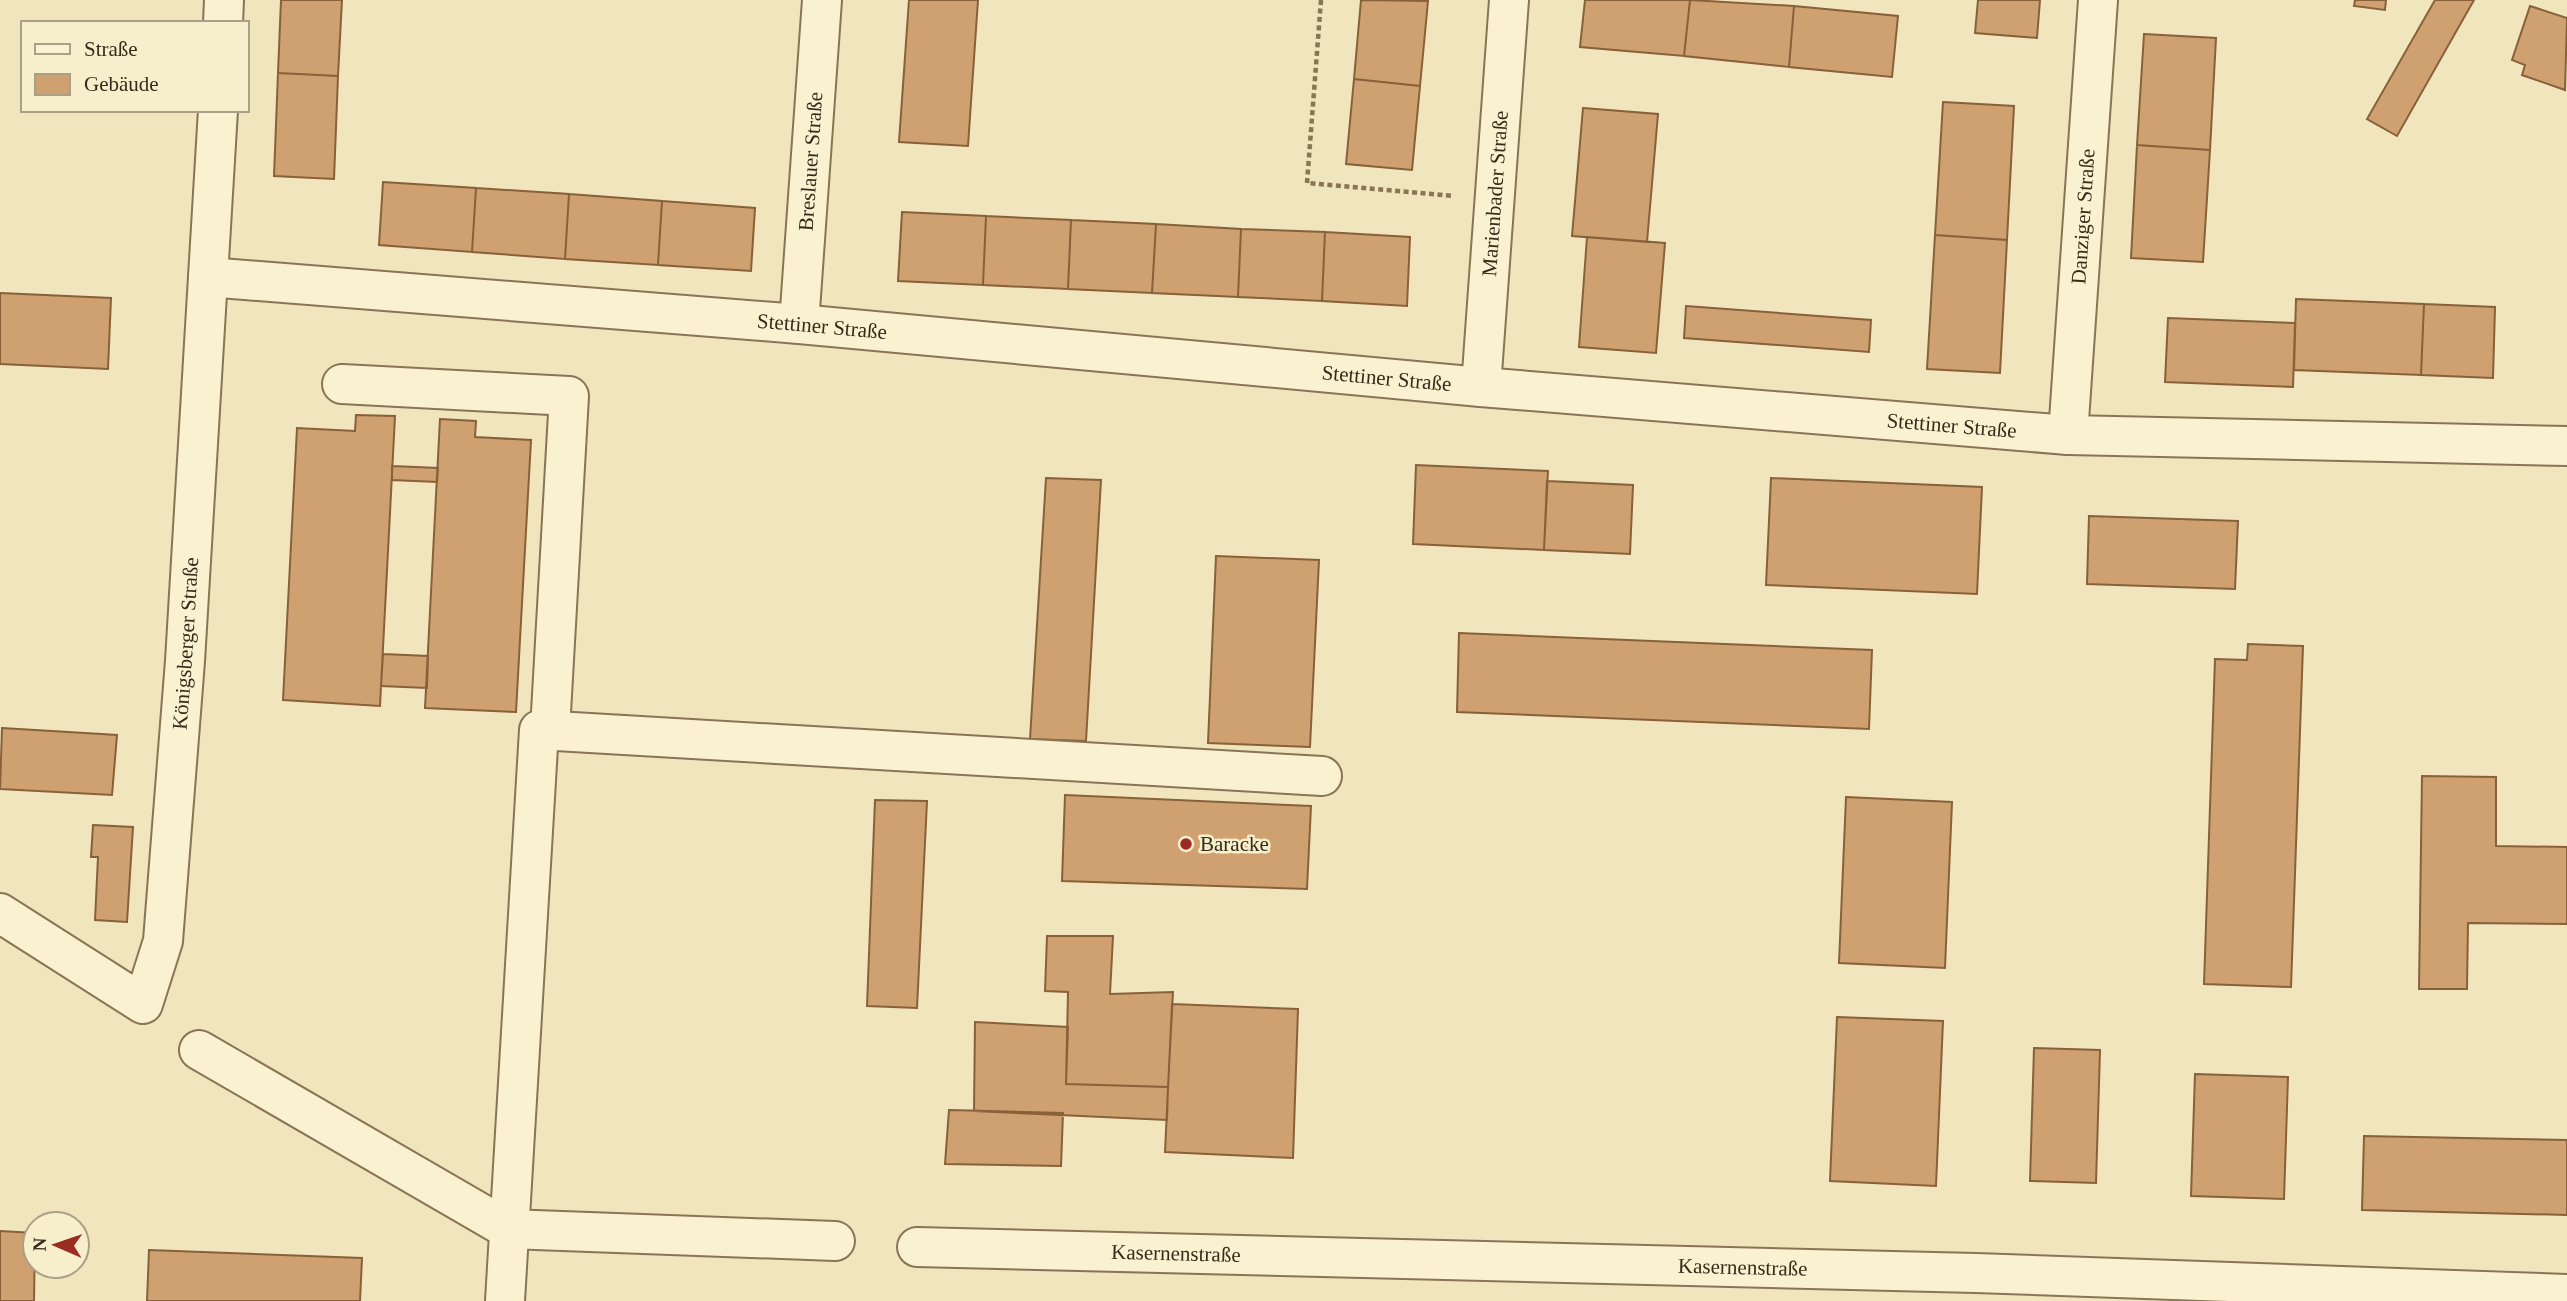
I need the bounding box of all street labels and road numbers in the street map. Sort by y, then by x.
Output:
street label: Breslauer Straße [794,91,827,232]
street label: Marienbader Straße [1477,110,1513,277]
street label: Danziger Straße [2066,148,2100,285]
street label: Stettiner Straße [756,309,888,344]
street label: Stettiner Straße [1321,360,1453,396]
street label: Stettiner Straße [1886,408,2017,443]
street label: Königsberger Straße [168,556,203,731]
street label: Kasernenstraße [1111,1240,1241,1267]
street label: Kasernenstraße [1678,1254,1808,1281]

